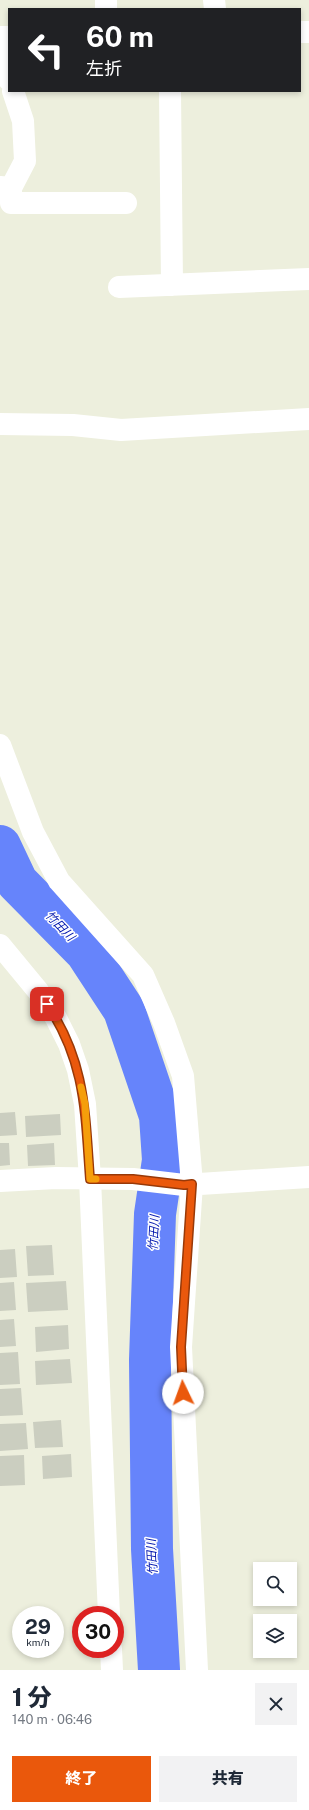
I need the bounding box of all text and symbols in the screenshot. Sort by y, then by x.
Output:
text: 60 m [86,20,154,53]
icon: left [20,24,72,76]
text: 左折 [86,58,122,79]
water label: 竹田川 [42,908,79,945]
pin [30,987,64,1021]
icon: arrive [36,993,58,1015]
water label: 竹田川 [146,1213,162,1251]
position arrow [162,1372,204,1414]
water label: 竹田川 [144,1537,160,1575]
map controls [253,1562,297,1658]
button: search [253,1562,297,1606]
speed limit sign: 30 [72,1606,124,1658]
button: layers [253,1614,297,1658]
text: 29 [25,1615,51,1639]
text: km/h [26,1636,50,1648]
text: 1 分 [12,1683,52,1711]
button: close [255,1683,297,1725]
text: 140 m · 06:46 [12,1712,92,1727]
button: 終了 [12,1756,151,1802]
button: 共有 [159,1756,297,1802]

